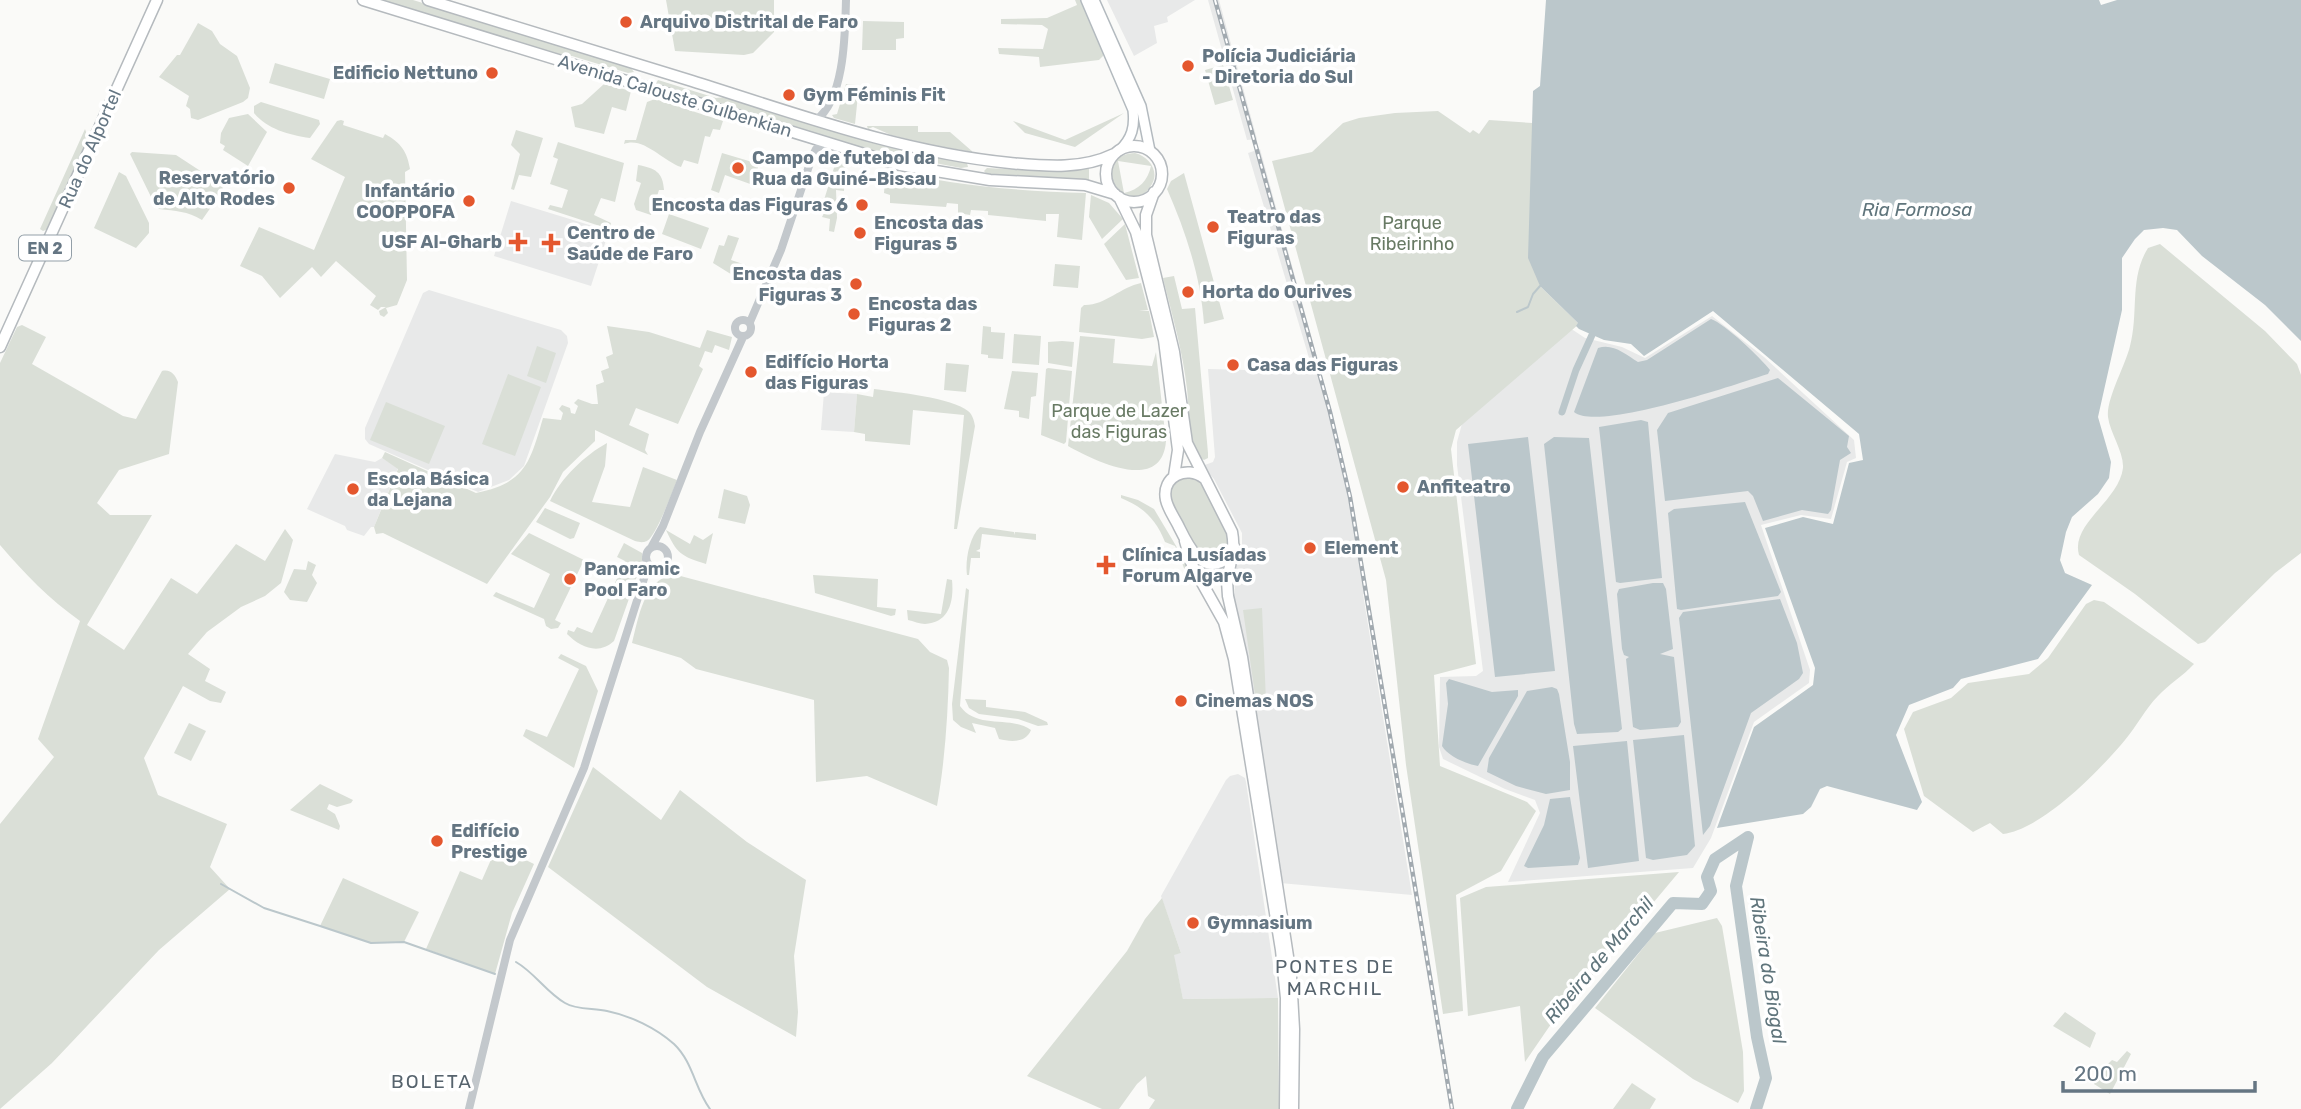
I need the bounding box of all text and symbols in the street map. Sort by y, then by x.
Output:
place label: Arquivo Distrital de Faro [640,11,858,33]
marker: Arquivo Distrital de Faro [618,14,634,30]
place label: Polícia Judiciária - Diretoria do Sul [1202,45,1356,88]
street label: Avenida Calouste Gulbenkian [555,50,795,142]
marker: Polícia Judiciária - Diretoria do Sul [1180,58,1196,74]
place label: Edificio Nettuno [333,62,478,84]
marker: Edificio Nettuno [484,65,500,81]
place label: Gym Féminis Fit [803,84,946,106]
street label: Rua do Alportel [54,86,126,212]
marker: Gym Féminis Fit [781,87,797,103]
place label: Campo de futebol da Rua da Guiné-Bissau [752,147,937,190]
marker: Campo de futebol da Rua da Guiné-Bissau [730,160,746,176]
place label: Reservatório de Alto Rodes [153,167,275,210]
marker: Reservatório de Alto Rodes [281,180,297,196]
place label: Infantário COOPPOFA [356,180,455,223]
marker: Infantário COOPPOFA [461,193,477,209]
place label: Encosta das Figuras 6 [651,194,848,216]
marker: Encosta das Figuras 6 [854,197,870,213]
water label: Ria Formosa [1862,198,1972,221]
place label: Teatro das Figuras [1227,206,1321,249]
place label: Encosta das Figuras 5 [874,212,983,255]
park label: Parque Ribeirinho [1370,212,1454,255]
marker: Teatro das Figuras [1205,219,1221,235]
place label: Centro de Saúde de Faro [567,222,693,265]
marker: Encosta das Figuras 5 [852,225,868,241]
place label: USF Al-Gharb [381,231,502,253]
marker: USF Al-Gharb [508,232,528,252]
marker: Centro de Saúde de Faro [541,233,561,253]
road number: EN 2 [19,236,71,260]
place label: Encosta das Figuras 3 [733,263,842,306]
marker: Encosta das Figuras 3 [848,276,864,292]
place label: Horta do Ourives [1202,281,1352,303]
marker: Horta do Ourives [1180,284,1196,300]
place label: Encosta das Figuras 2 [868,293,977,336]
marker: Encosta das Figuras 2 [846,306,862,322]
place label: Edifício Horta das Figuras [765,351,889,394]
place label: Casa das Figuras [1247,354,1398,376]
marker: Casa das Figuras [1225,357,1241,373]
marker: Edifício Horta das Figuras [743,364,759,380]
park label: Parque de Lazer das Figuras [1051,400,1187,443]
place label: Escola Básica da Lejana [367,468,489,511]
place label: Anfiteatro [1417,476,1511,498]
marker: Anfiteatro [1395,479,1411,495]
marker: Escola Básica da Lejana [345,481,361,497]
place label: Element [1324,537,1398,559]
marker: Element [1302,540,1318,556]
place label: Clínica Lusíadas Forum Algarve [1122,544,1267,587]
marker: Clínica Lusíadas Forum Algarve [1096,555,1116,575]
place label: Panoramic Pool Faro [584,558,680,601]
marker: Panoramic Pool Faro [562,571,578,587]
place label: Cinemas NOS [1195,690,1314,712]
marker: Cinemas NOS [1173,693,1189,709]
place label: Edifício Prestige [451,820,528,863]
marker: Edifício Prestige [429,833,445,849]
water label: Ribeira de Marchil [1539,892,1659,1028]
water label: Ribeira do Biogal [1745,895,1791,1046]
place label: Gymnasium [1207,912,1313,934]
marker: Gymnasium [1185,915,1201,931]
district label: PONTES DE MARCHIL [1275,955,1395,1000]
scale bar [2063,1050,2256,1094]
text: 200 m [2074,1061,2137,1086]
district label: BOLETA [391,1070,473,1093]

